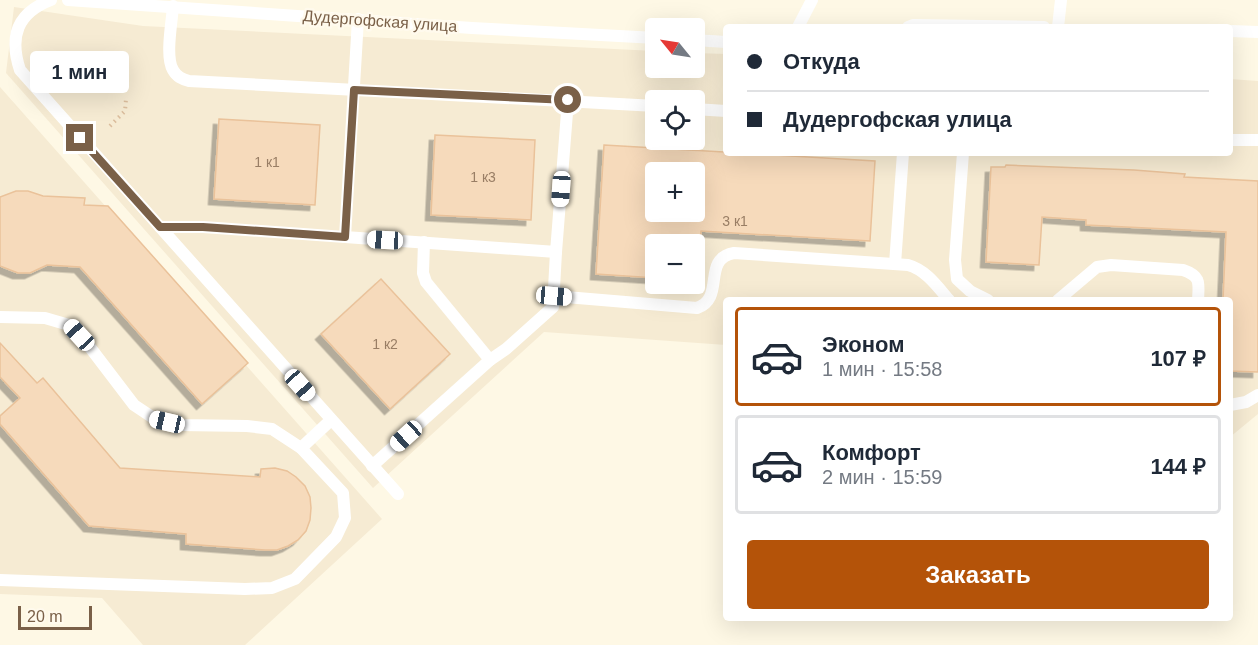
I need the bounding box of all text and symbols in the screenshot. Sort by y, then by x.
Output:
street label: Дудергофская улица [302,7,458,35]
north arrow [645,18,705,78]
map controls [645,18,705,294]
text: Откуда [783,49,860,74]
callout: 1 мин [31,51,130,93]
text: 1 мин [52,61,107,83]
route start [554,86,581,113]
button: locate [645,90,705,150]
text: Дудергофская улица [783,107,1012,132]
route end [66,124,93,151]
house number: 1 к1 [254,154,280,170]
button: + [645,162,705,222]
house number: 1 к3 [470,169,496,185]
car [551,170,571,208]
house number: 3 к1 [722,213,748,229]
car [367,230,403,250]
button: − [645,234,705,294]
car [535,285,573,307]
car [60,316,98,354]
icon: car [750,330,804,384]
text: Эконом [822,332,905,357]
house number: 1 к2 [372,336,398,352]
text: 107 ₽ [1150,346,1206,371]
text: 1 мин · 15:58 [822,358,942,380]
car [281,366,319,404]
car [147,409,187,435]
car [387,417,425,455]
icon: car [750,438,804,492]
text: Комфорт [822,440,921,465]
text: 144 ₽ [1150,454,1206,479]
text: 2 мин · 15:59 [822,466,942,488]
button: Заказать [747,540,1209,609]
scale bar [18,603,92,630]
text: 20 m [27,608,63,625]

